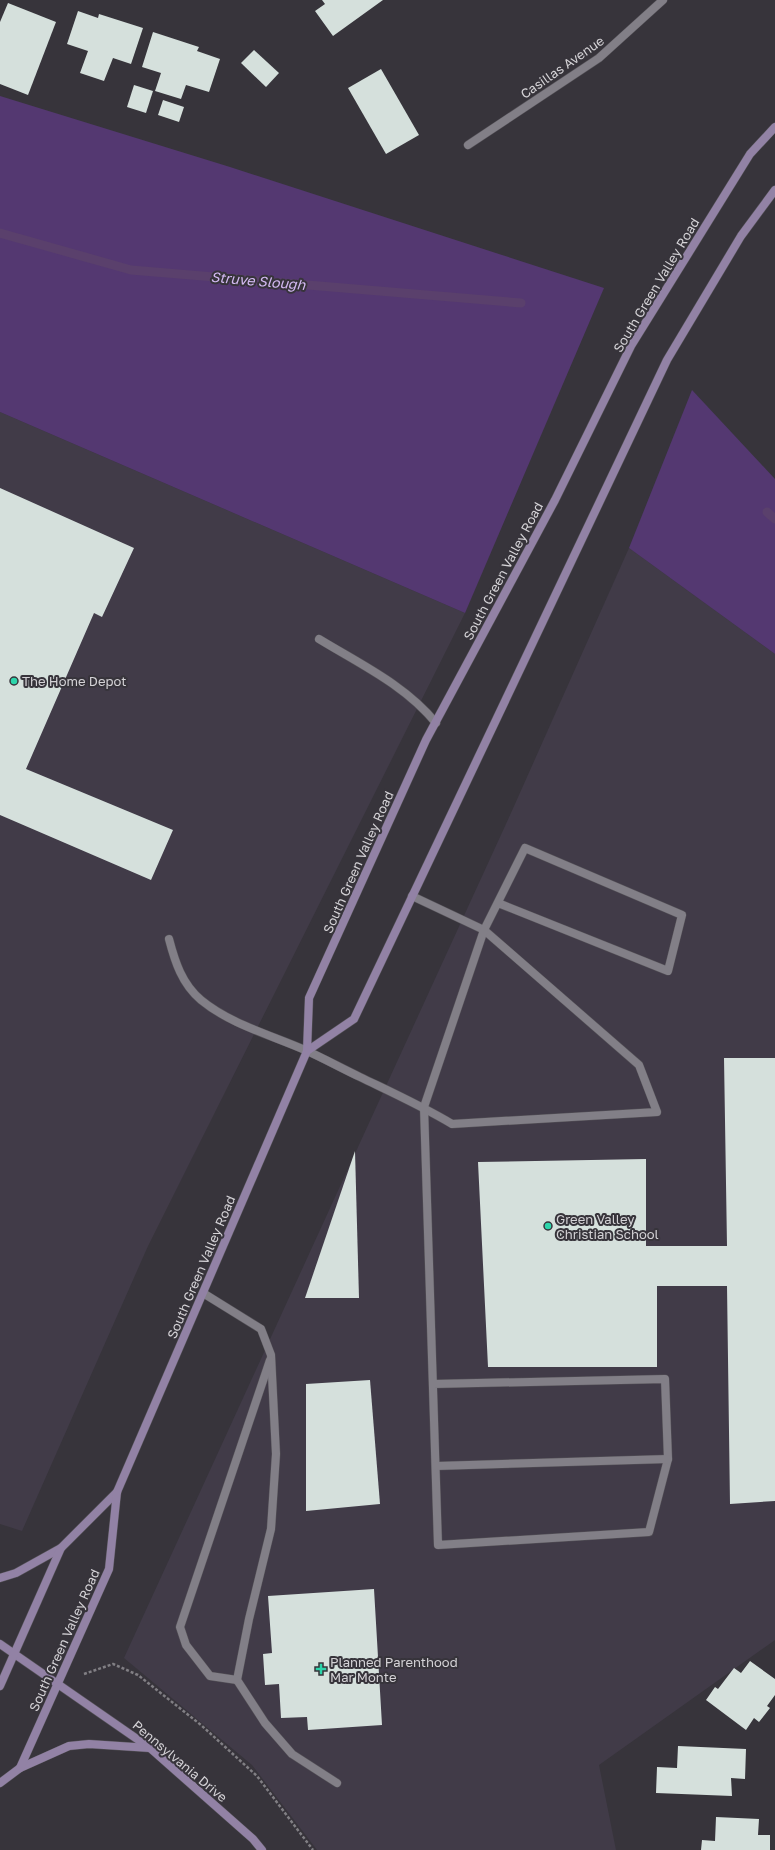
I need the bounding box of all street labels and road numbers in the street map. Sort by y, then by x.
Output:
street label: Casillas Avenue [517,32,607,102]
street label: South Green Valley Road [609,215,703,355]
street label: South Green Valley Road [460,499,546,643]
street label: South Green Valley Road [319,788,397,936]
street label: South Green Valley Road [164,1193,238,1341]
street label: South Green Valley Road [25,1566,103,1714]
street label: Pennsylvania Drive [129,1717,231,1805]

